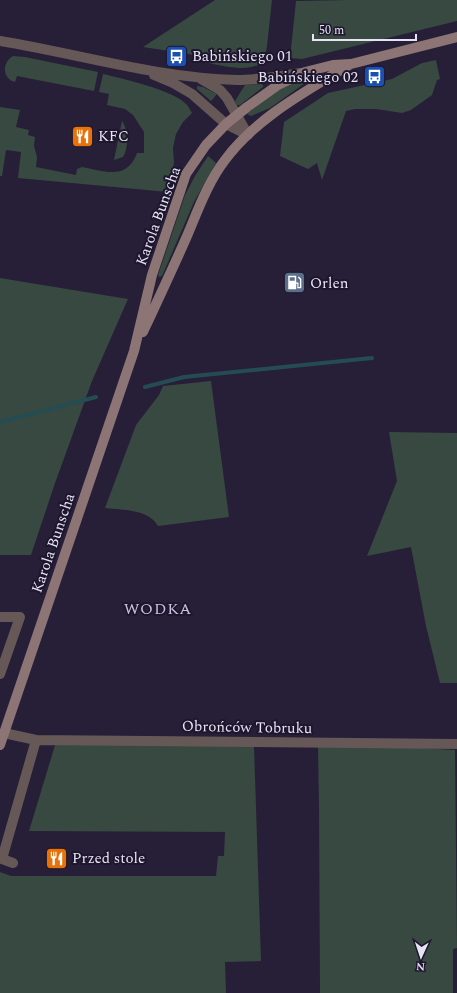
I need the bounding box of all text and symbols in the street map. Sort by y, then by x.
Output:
scale bar [313,16,416,42]
text: 50 m [319,21,344,40]
bus stop icon: Babińskiego 01 [164,43,190,69]
place label: Babińskiego 01 [192,45,292,68]
bus stop icon: Babińskiego 02 [361,64,387,90]
place label: Babińskiego 02 [258,66,358,89]
restaurant icon: KFC [69,123,95,149]
place label: KFC [98,125,129,148]
street label: Karola Bunscha [130,163,187,269]
fuel station icon: Orlen [281,270,307,296]
place label: Orlen [310,272,349,295]
street label: Karola Bunscha [26,490,81,596]
district label: WODKA [124,597,192,621]
street label: Obrońców Tobruku [182,715,312,740]
restaurant icon: Przed stole [44,845,70,871]
place label: Przed stole [72,847,145,870]
north arrow [401,937,441,977]
text: N [416,958,425,975]

